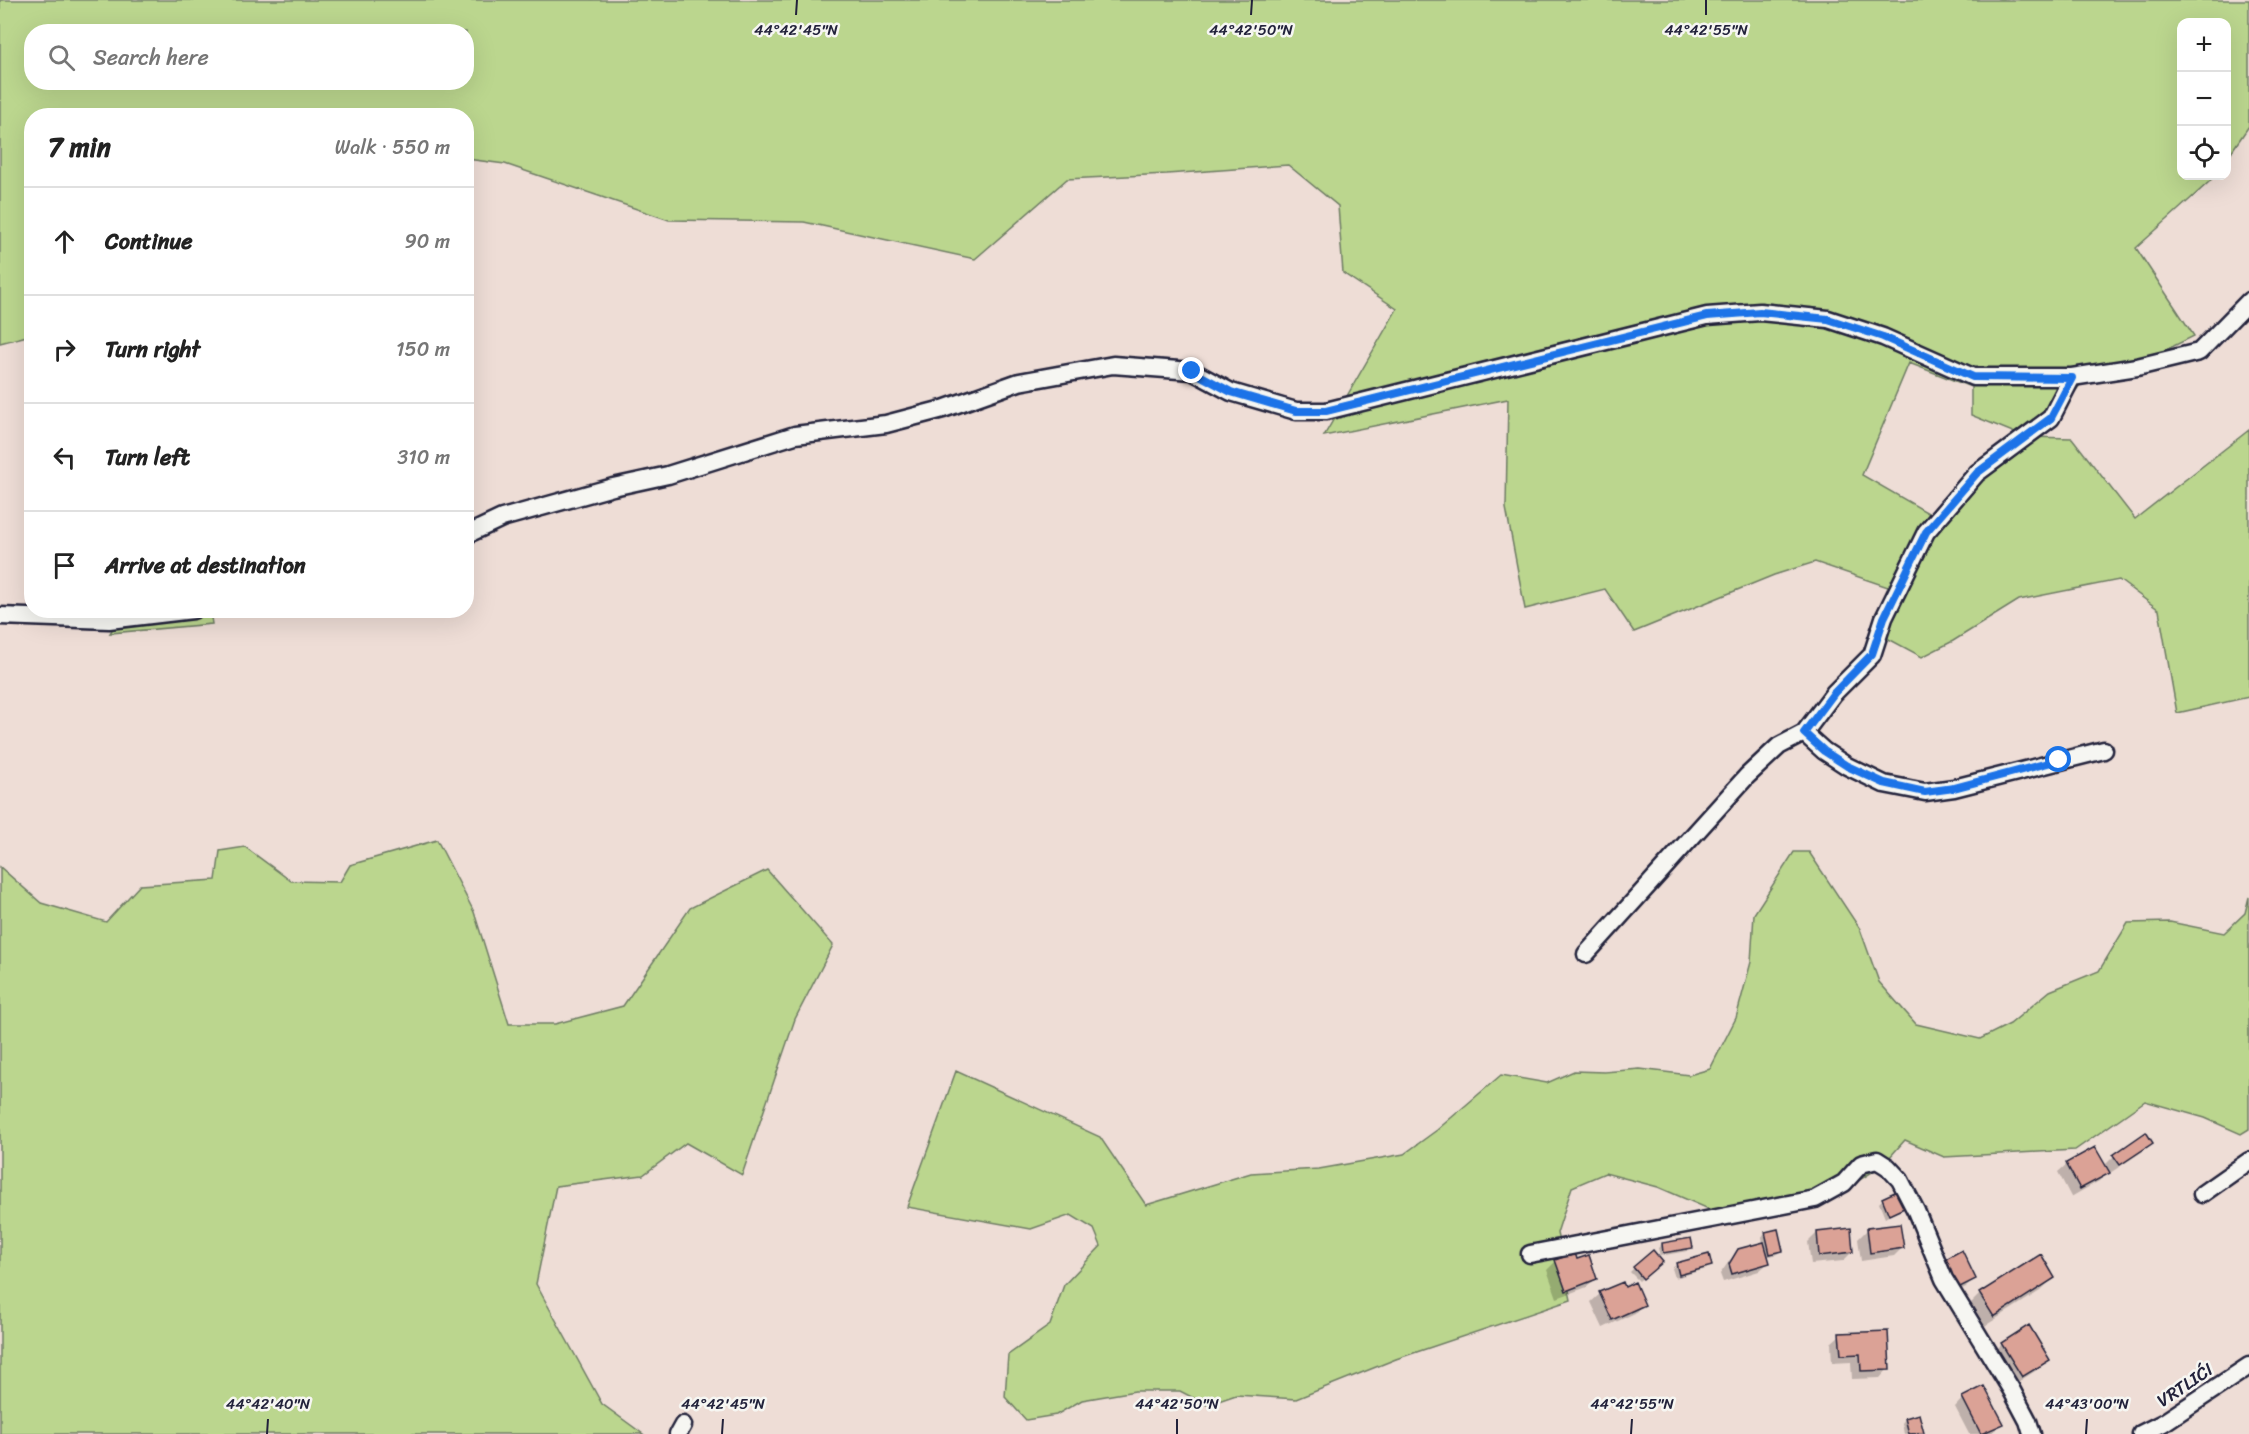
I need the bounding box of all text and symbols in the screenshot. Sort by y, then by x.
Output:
text: 44°42'45"N [754,17,839,43]
text: 44°42'50"N [1209,17,1294,43]
text: 44°42'55"N [1664,17,1748,43]
map controls [2177,18,2231,180]
button: + [2177,18,2231,72]
search box [24,24,474,90]
text: Search here [93,38,209,77]
icon: search [45,41,78,74]
button: − [2177,72,2231,126]
text: 7 min [48,124,111,170]
button: locate [2177,126,2231,180]
text: Walk · 550 m [335,130,450,165]
text: Continue [105,222,193,261]
text: 90 m [405,224,450,259]
icon: ahead [48,225,81,258]
text: Turn right [105,330,200,369]
text: 150 m [396,332,450,367]
icon: right [48,333,81,366]
route end [1178,357,1204,383]
text: Turn left [105,438,190,477]
text: 310 m [397,440,450,475]
icon: left [48,441,81,474]
text: Arrive at destination [105,546,306,585]
icon: arrive [48,549,81,582]
route start [2045,746,2071,772]
street label: VRTLIĆI [2150,1354,2220,1416]
text: 44°42'40"N [226,1391,311,1417]
text: 44°42'45"N [681,1391,766,1417]
text: 44°42'50"N [1135,1391,1220,1417]
text: 44°42'55"N [1590,1391,1674,1417]
text: 44°43'00"N [2045,1391,2130,1417]

